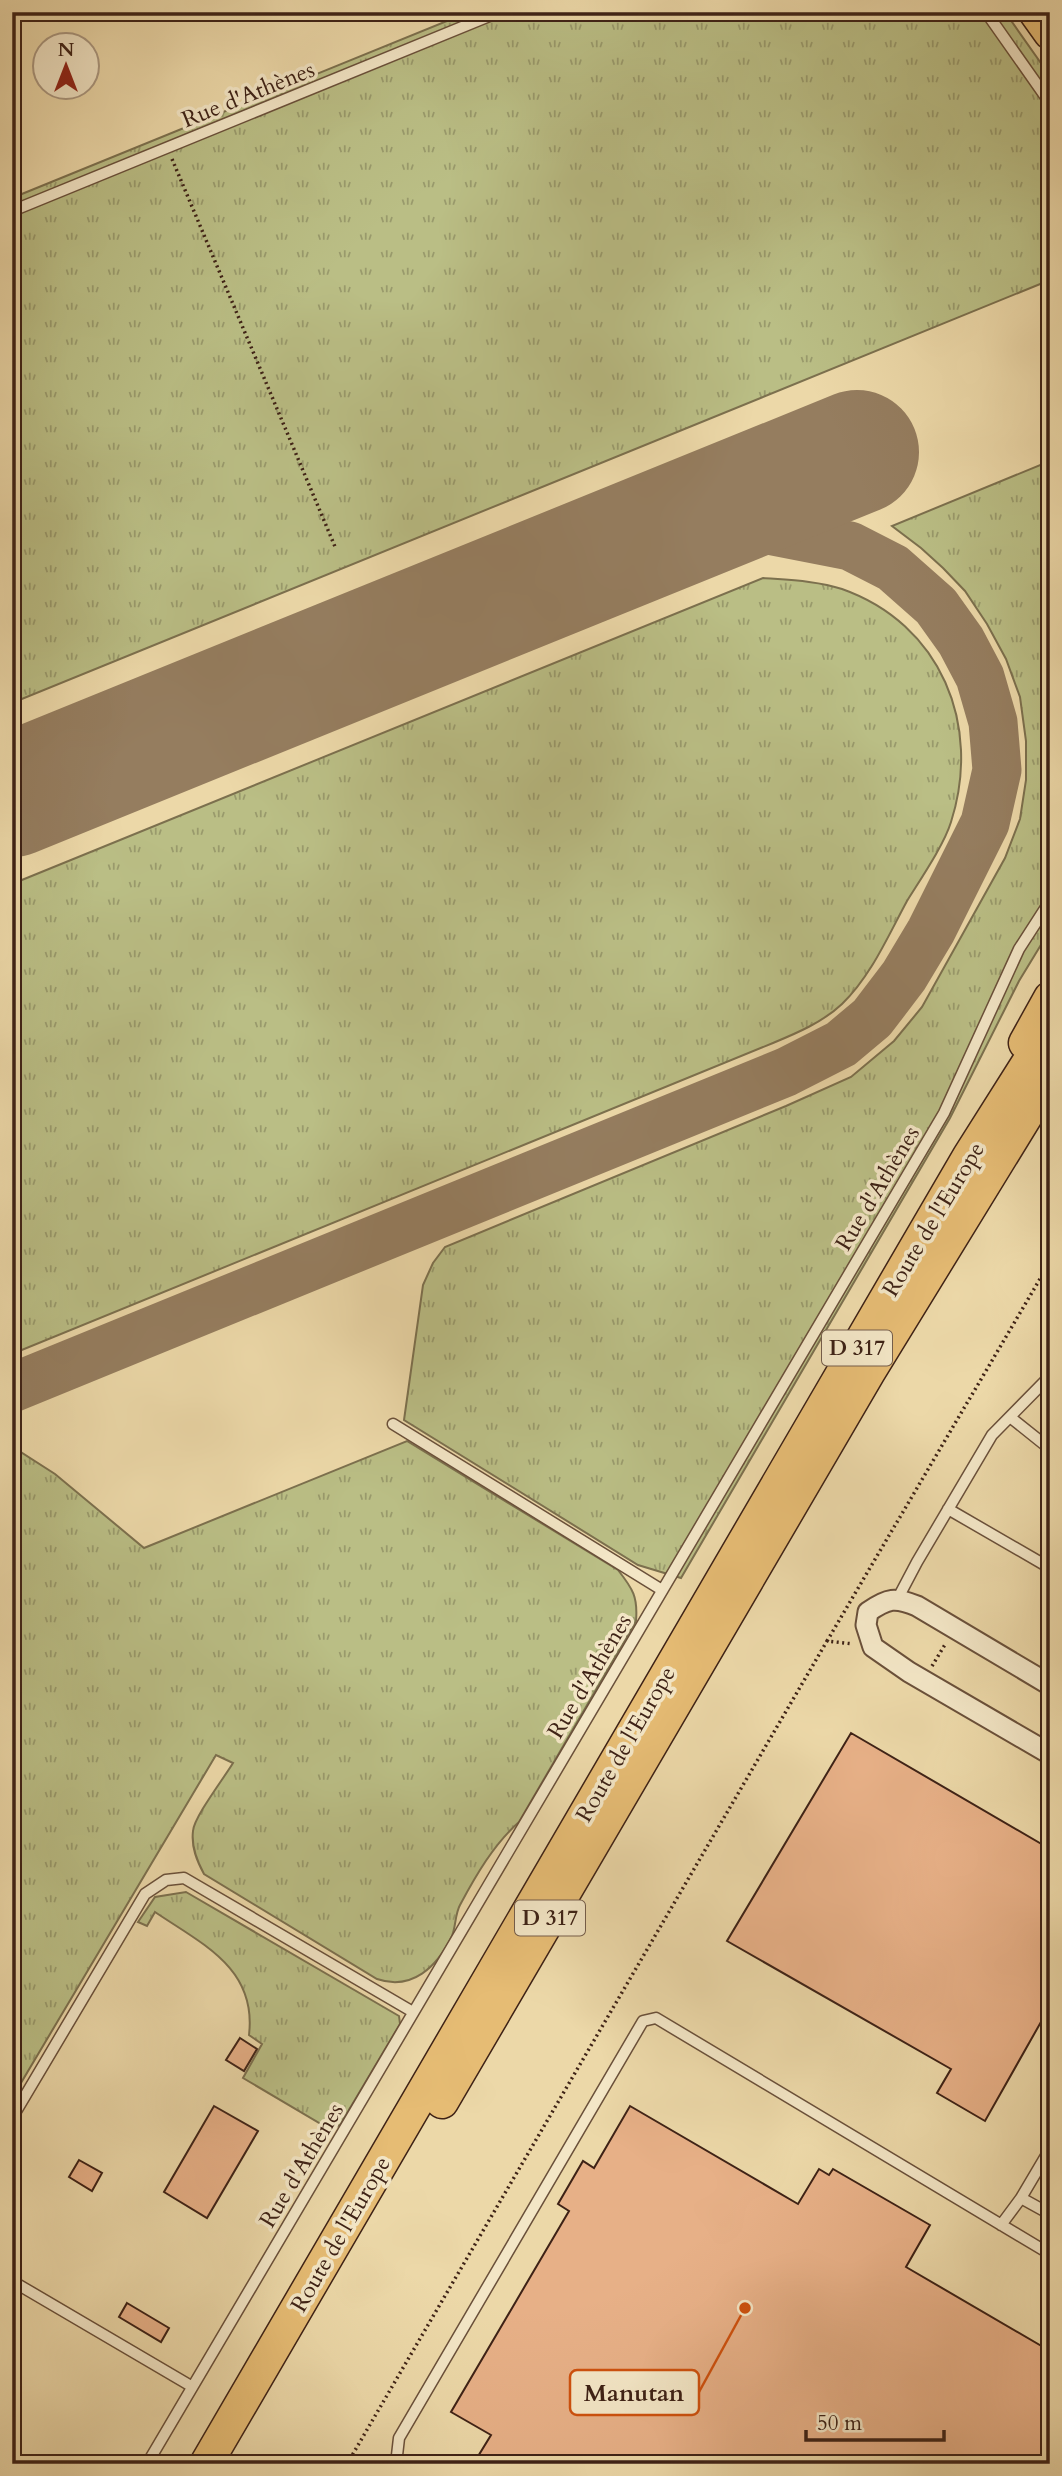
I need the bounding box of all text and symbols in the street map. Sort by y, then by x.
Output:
north arrow [32,32,102,102]
text: N [58,37,75,63]
street label: Rue d'Athènes [177,54,319,135]
street label: Rue d'Athènes [828,1120,927,1256]
street label: Route de l'Europe [875,1136,992,1302]
road number: D 317 [822,1330,892,1366]
street label: Rue d'Athènes [540,1608,639,1744]
street label: Route de l'Europe [568,1661,683,1828]
road number: D 317 [515,1900,585,1936]
street label: Rue d'Athènes [252,2097,351,2233]
street label: Route de l'Europe [283,2151,398,2318]
callout: Manutan [570,2370,699,2415]
text: Manutan [584,2377,685,2410]
scale bar [806,2399,945,2443]
text: 50 m [817,2409,862,2438]

